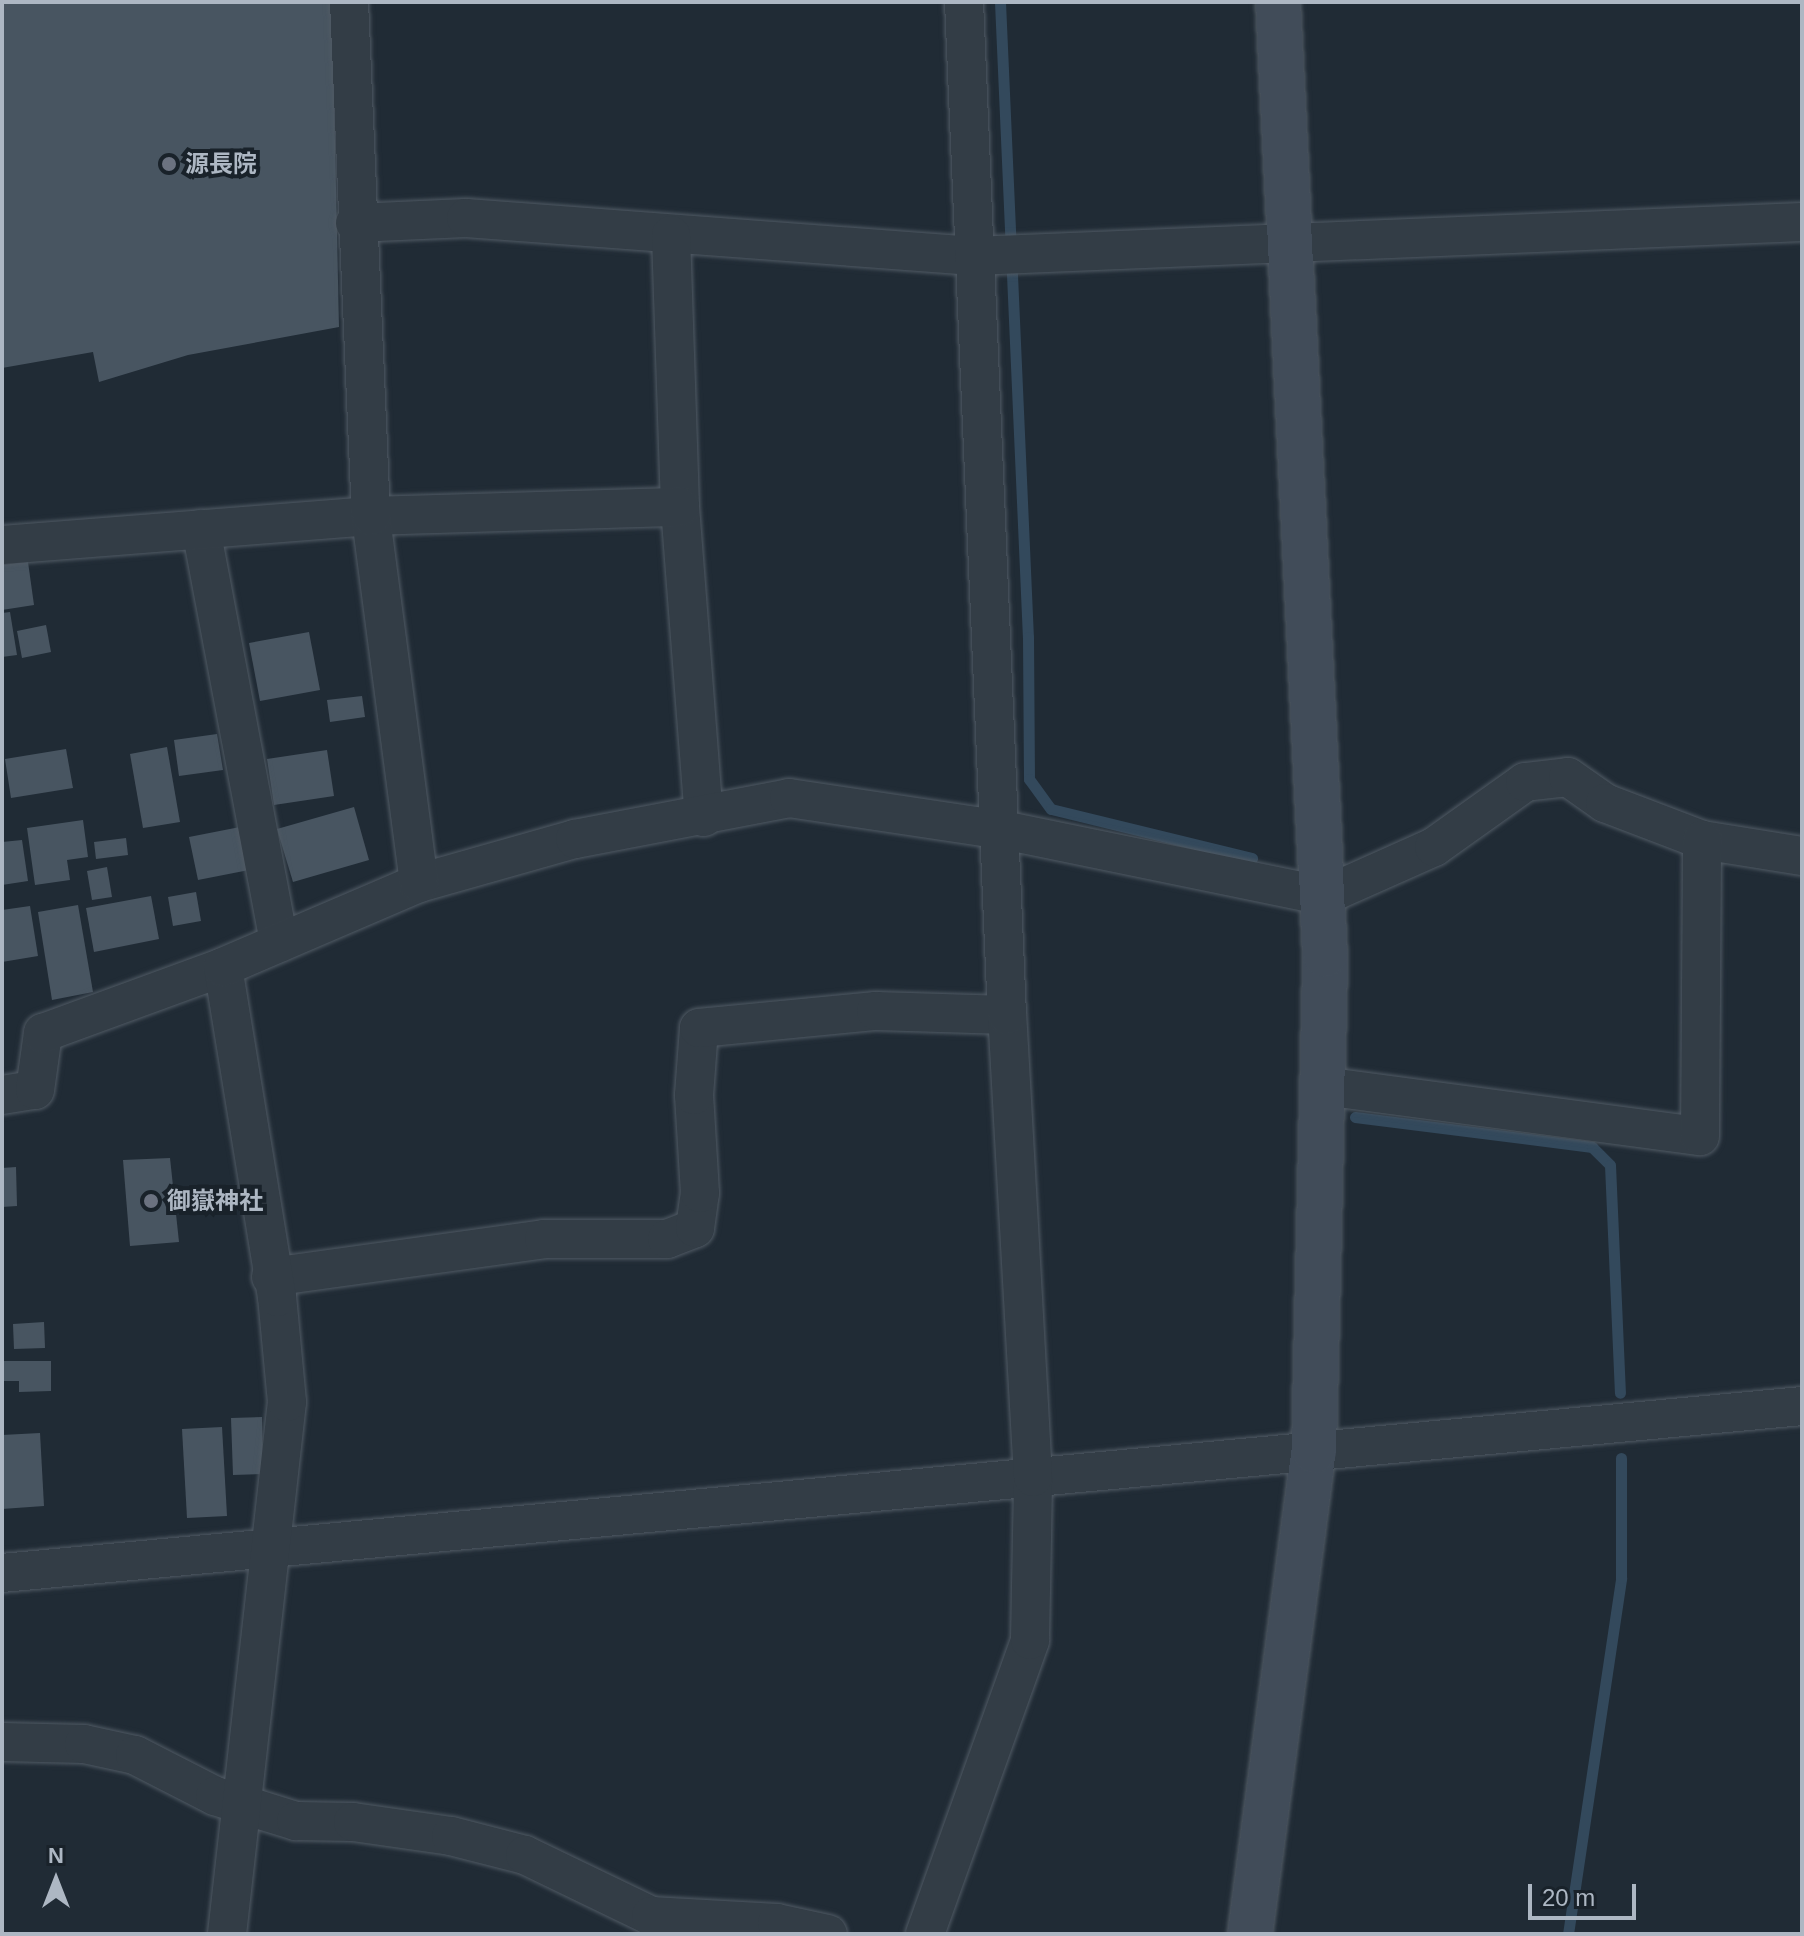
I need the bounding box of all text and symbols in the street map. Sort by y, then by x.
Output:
place label: 源長院 [185,150,257,178]
marker: 源長院 [160,155,178,173]
place label: 御嶽神社 [167,1187,263,1215]
marker: 御嶽神社 [142,1192,160,1210]
north arrow [16,1840,96,1920]
text: N [48,1843,64,1868]
scale bar [1532,1868,1640,1918]
text: 20 m [1542,1884,1595,1911]

